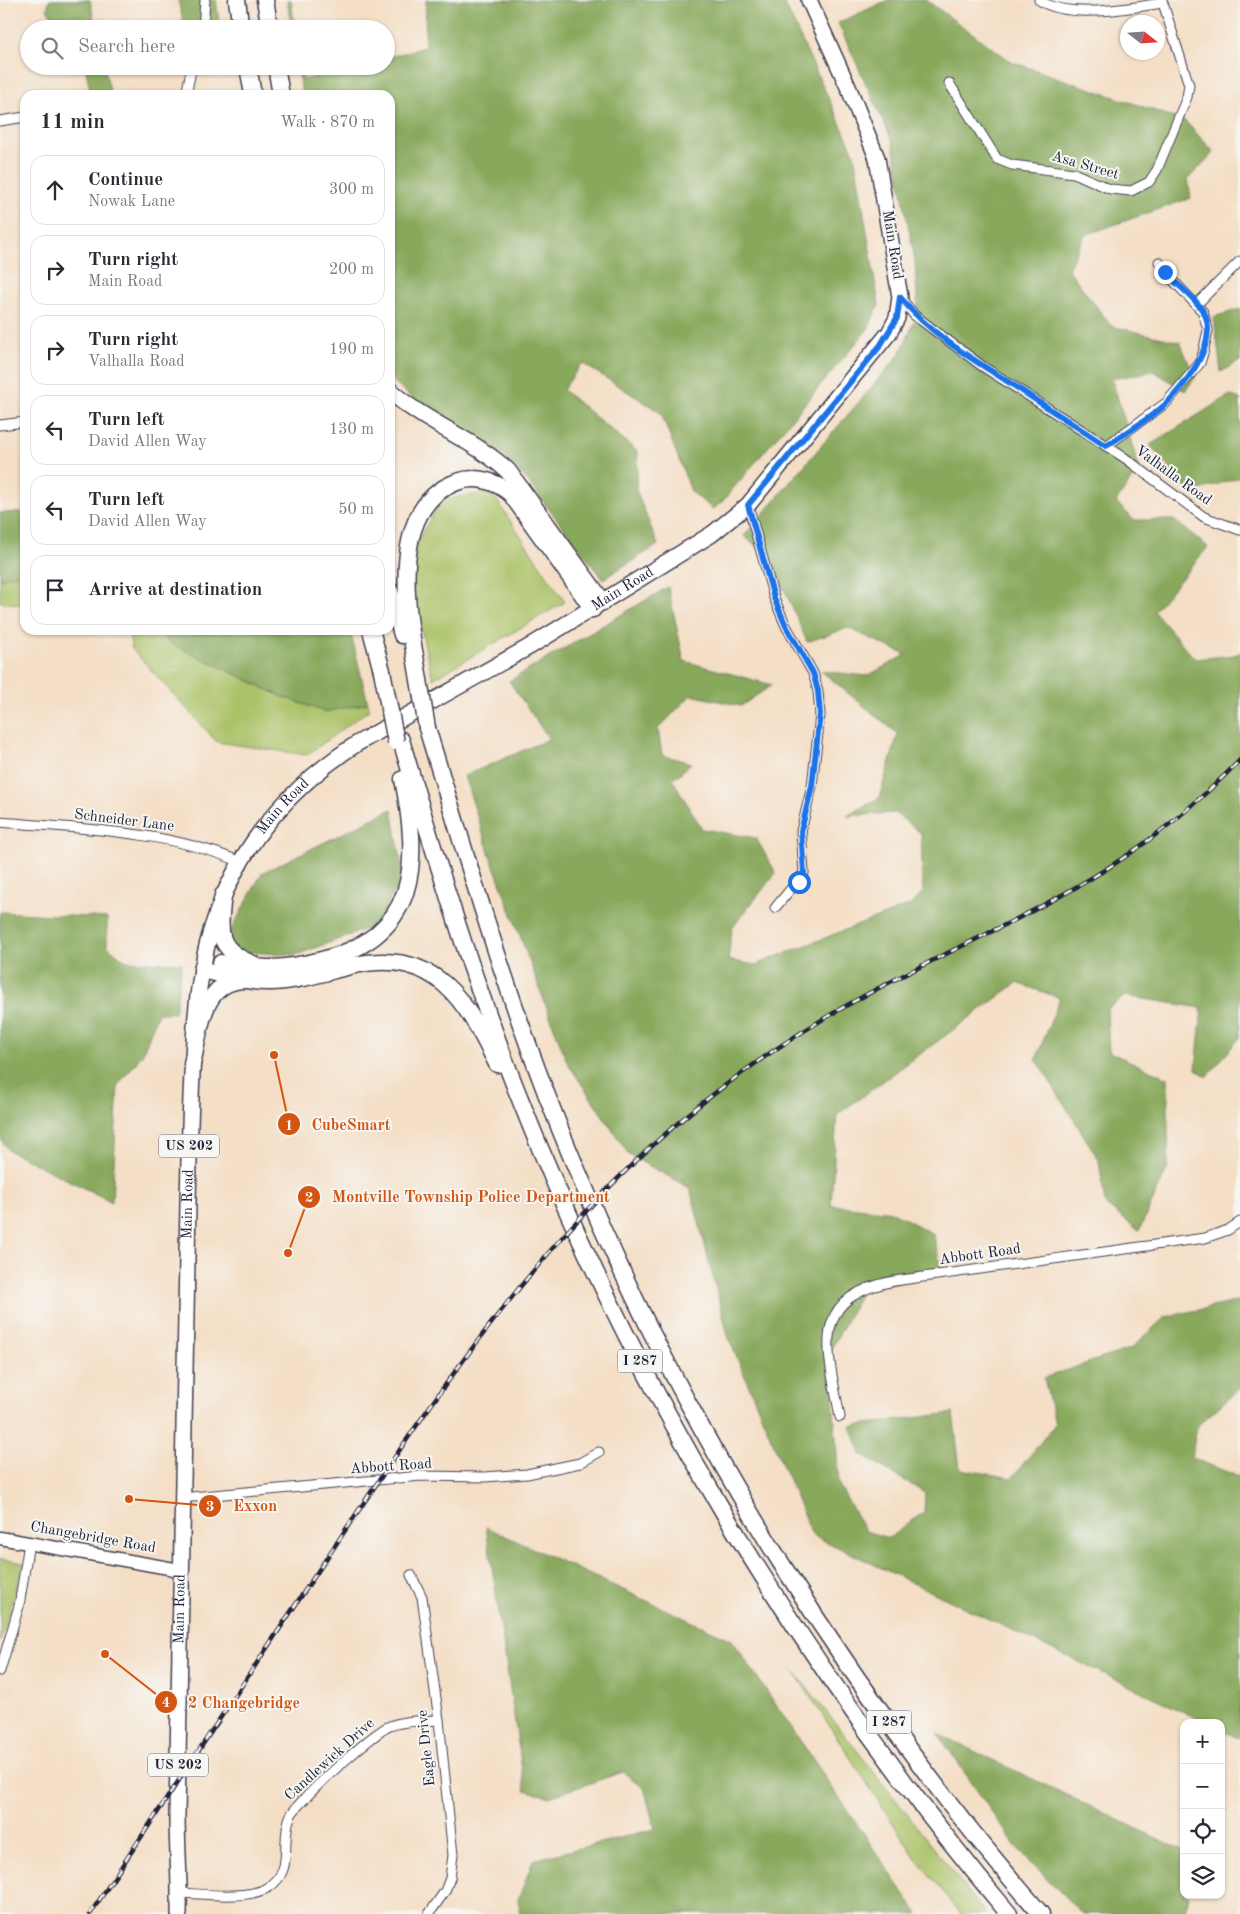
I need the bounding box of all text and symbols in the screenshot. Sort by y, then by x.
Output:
north arrow [1120,15,1165,60]
search box [20,20,395,75]
icon: search [38,34,66,62]
text: Search here [78,38,175,57]
text: 11 min [40,112,105,133]
text: Walk · 870 m [280,115,375,131]
street label: Asa Street [1050,149,1120,183]
text: Continue [88,171,163,190]
icon: ahead [41,176,69,204]
text: 300 m [329,182,374,198]
text: Nowak Lane [88,194,175,210]
street label: Main Road [879,209,905,281]
text: Turn right [88,251,178,270]
icon: right [41,256,69,284]
route end [1154,261,1177,284]
text: 200 m [329,262,374,278]
text: Main Road [88,274,162,290]
text: Turn right [88,331,178,350]
icon: right [41,336,69,364]
text: 190 m [329,342,374,358]
text: Valhalla Road [88,354,185,370]
text: Turn left [88,411,165,430]
icon: left [41,416,69,444]
text: 130 m [329,422,374,438]
text: David Allen Way [88,434,207,450]
street label: Valhalla Road [1132,443,1214,509]
text: Turn left [88,491,165,510]
icon: left [41,496,69,524]
text: 50 m [338,502,374,518]
text: David Allen Way [88,514,207,530]
street label: Main Road [589,564,656,614]
icon: arrive [41,576,69,604]
text: Arrive at destination [88,581,262,600]
street label: Main Road [254,776,312,837]
street label: Schneider Lane [73,807,175,835]
route start [788,871,811,894]
callout: CubeSmart [276,1109,400,1140]
text: CubeSmart [312,1118,391,1134]
text: 1 [285,1119,293,1134]
road number: US 202 [159,1134,219,1158]
street label: Main Road [180,1169,196,1239]
callout: Montville Township Police Department [297,1181,620,1212]
text: Montville Township Police Department [332,1190,610,1206]
text: 2 [305,1191,313,1206]
street label: Abbott Road [938,1242,1022,1268]
road number: I 287 [618,1350,662,1372]
street label: Abbott Road [349,1457,433,1477]
callout: Exxon [198,1490,287,1521]
text: Exxon [233,1499,277,1515]
text: 3 [206,1500,214,1515]
street label: Changebridge Road [29,1520,157,1556]
street label: Main Road [172,1574,188,1644]
callout: 2 Changebridge [153,1686,310,1717]
text: 4 [162,1696,170,1711]
text: 2 Changebridge [188,1696,300,1712]
street label: Eagle Drive [416,1709,438,1787]
road number: I 287 [866,1710,912,1734]
street label: Candlewick Drive [282,1716,378,1804]
map controls [1180,1719,1225,1899]
button: + [1180,1719,1225,1764]
road number: US 202 [148,1754,208,1776]
button: − [1180,1764,1225,1809]
button: locate [1180,1809,1225,1854]
button: layers [1180,1854,1225,1899]

